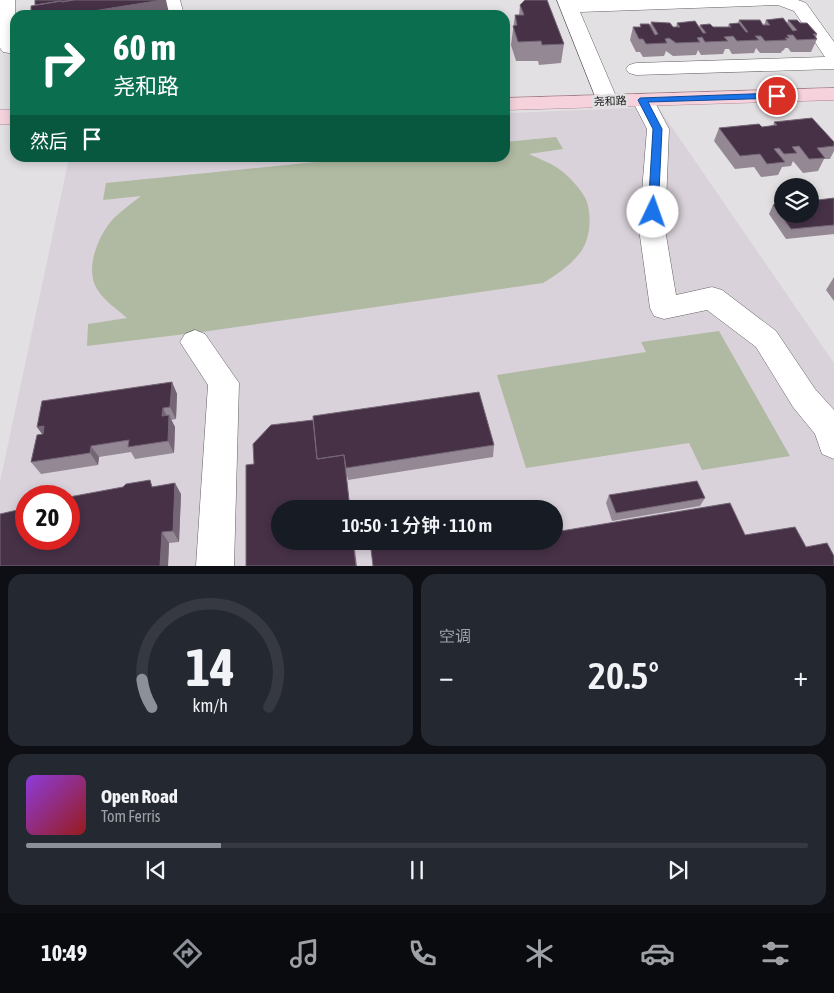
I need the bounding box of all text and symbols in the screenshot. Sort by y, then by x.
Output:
text: 60 m [113,27,176,67]
icon: right [30,30,95,95]
text: 尧和路 [113,73,179,99]
pin [756,75,798,117]
icon: arrive [763,82,791,110]
street label: 尧和路 [593,94,627,108]
icon: arrive [78,125,106,153]
text: 然后 [30,130,68,152]
map controls [774,178,819,223]
button: layers [774,178,819,223]
position arrow [626,185,678,237]
speed limit sign: 20 [15,485,80,550]
text: 10:50 · 1 分钟 · 110 m [342,514,492,536]
text: 空调 [439,627,471,645]
text: 14 [186,637,235,697]
text: 20.5° [588,654,659,697]
text: − [439,660,454,692]
text: + [793,660,808,692]
text: km/h [193,695,228,716]
text: Open Road [101,785,178,807]
text: Tom Ferris [101,807,160,825]
icon: previous [142,856,170,884]
icon: pause [403,856,431,884]
icon: next [664,856,692,884]
icon: directions [170,936,205,971]
icon: music [287,936,322,971]
icon: phone [405,936,440,971]
icon: climate [522,936,557,971]
icon: car [640,936,675,971]
icon: filters [758,936,793,971]
text: 10:49 [41,940,87,966]

